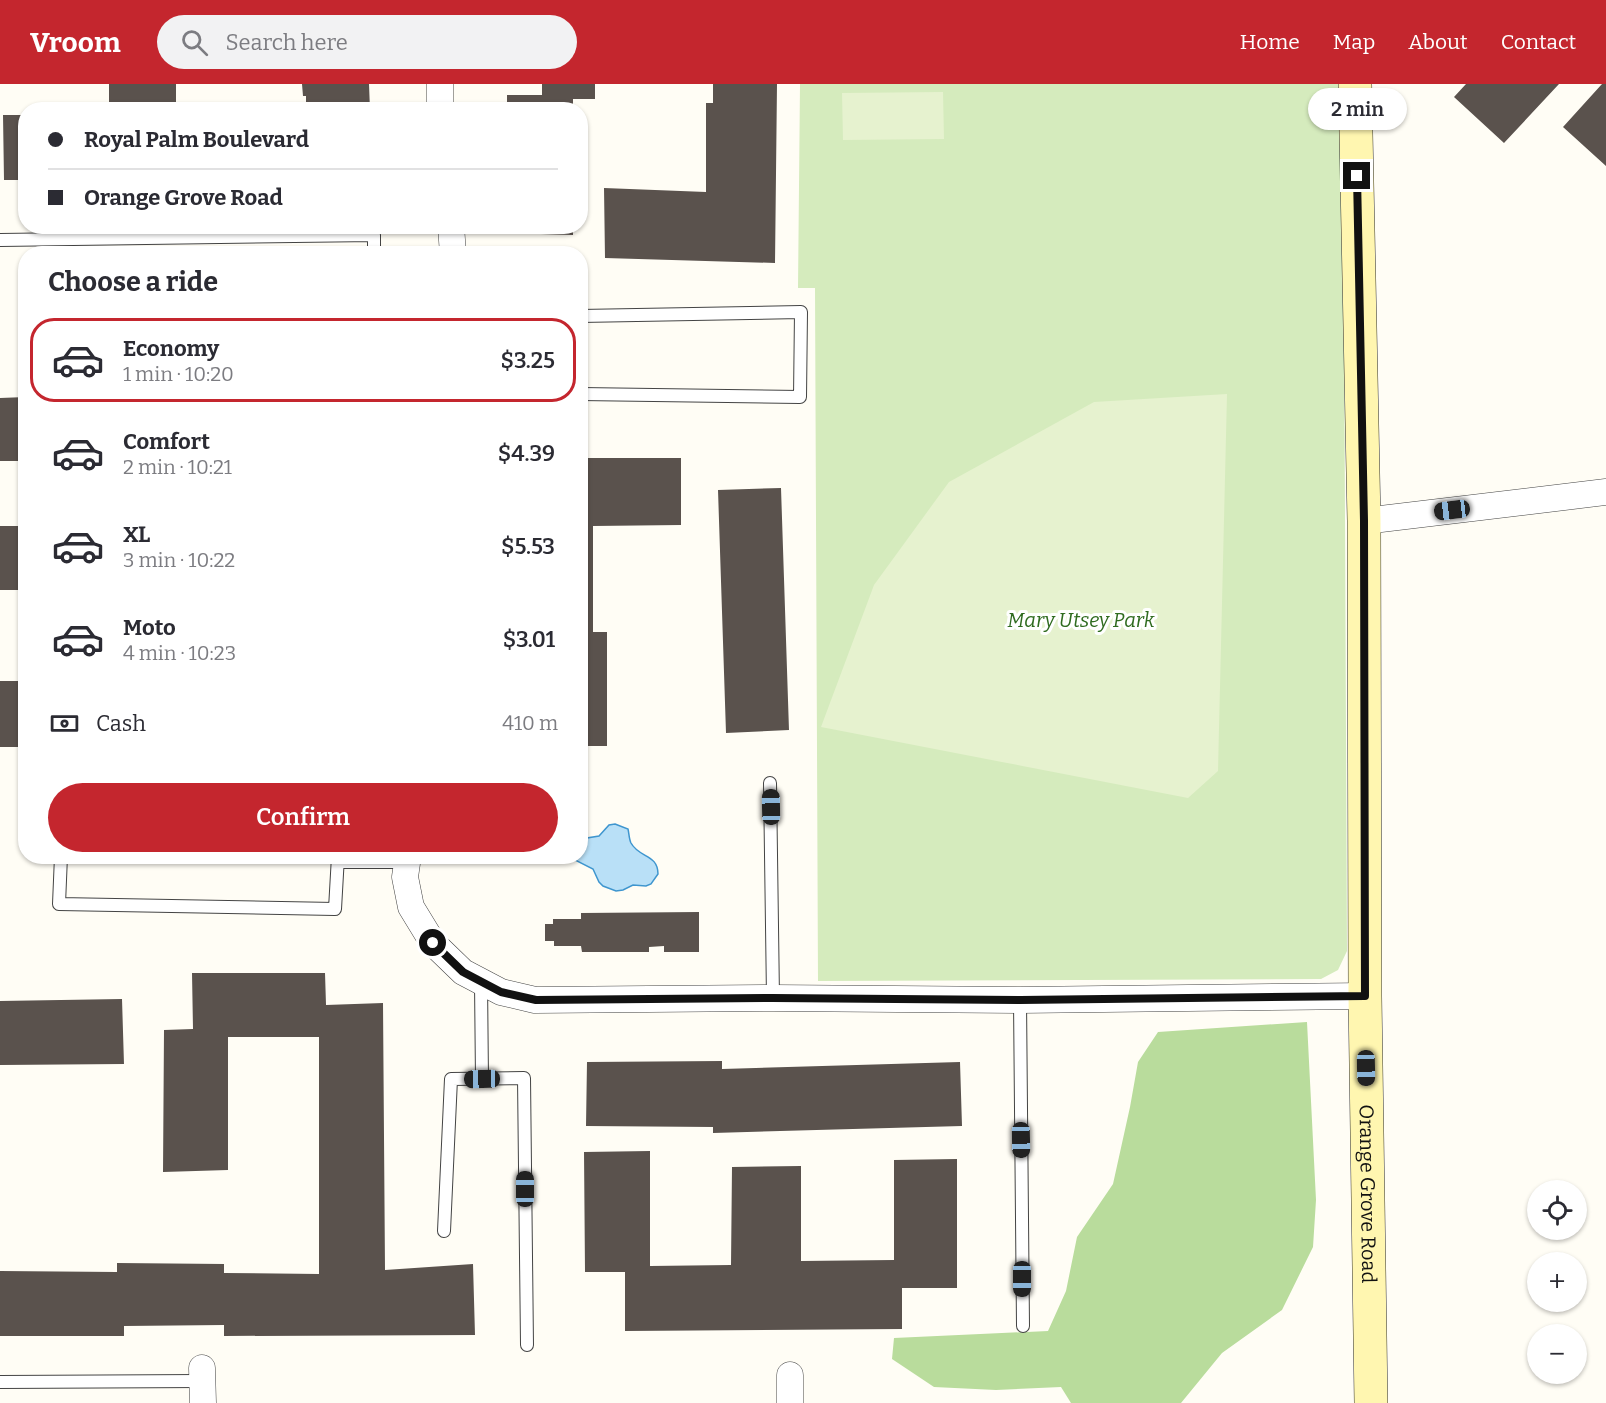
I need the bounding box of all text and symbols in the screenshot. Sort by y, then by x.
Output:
search box [157,15,577,69]
text: Vroom [30,26,121,59]
icon: search [178,26,211,59]
text: Search here [226,29,348,56]
text: Home [1240,29,1300,55]
text: Map [1333,29,1375,55]
text: About [1408,29,1468,55]
text: Contact [1501,29,1576,55]
callout: 2 min [1308,89,1406,131]
text: 2 min [1331,97,1384,121]
text: Royal Palm Boulevard [84,126,309,153]
route end [1343,162,1370,189]
text: Orange Grove Road [84,184,283,211]
text: Choose a ride [48,266,218,298]
icon: car [51,333,105,387]
text: Economy [123,335,219,362]
text: $3.25 [501,347,555,374]
text: 1 min · 10:20 [123,362,234,386]
icon: car [51,426,105,480]
text: Comfort [123,428,210,455]
text: $4.39 [498,440,555,467]
text: 2 min · 10:21 [123,455,232,479]
car [1433,499,1471,521]
icon: car [51,519,105,573]
text: XL [123,521,150,548]
text: $5.53 [501,533,555,560]
text: 3 min · 10:22 [123,548,235,572]
park label: Mary Utsey Park [1007,608,1155,632]
icon: car [51,612,105,666]
text: Moto [123,614,176,641]
text: $3.01 [503,626,555,653]
text: 4 min · 10:23 [123,641,236,665]
icon: cash [48,707,81,740]
text: Cash [96,710,146,737]
text: 410 m [502,711,558,735]
button: Confirm [48,783,558,852]
car [762,789,780,825]
route start [419,929,446,956]
car [1357,1050,1375,1086]
car [464,1070,500,1088]
street label: Orange Grove Road [1355,1104,1381,1284]
car [1012,1122,1030,1158]
car [516,1171,534,1207]
map controls [1527,1180,1587,1384]
button: locate [1527,1180,1587,1240]
button: + [1527,1252,1587,1312]
car [1013,1261,1031,1297]
button: − [1527,1324,1587,1384]

